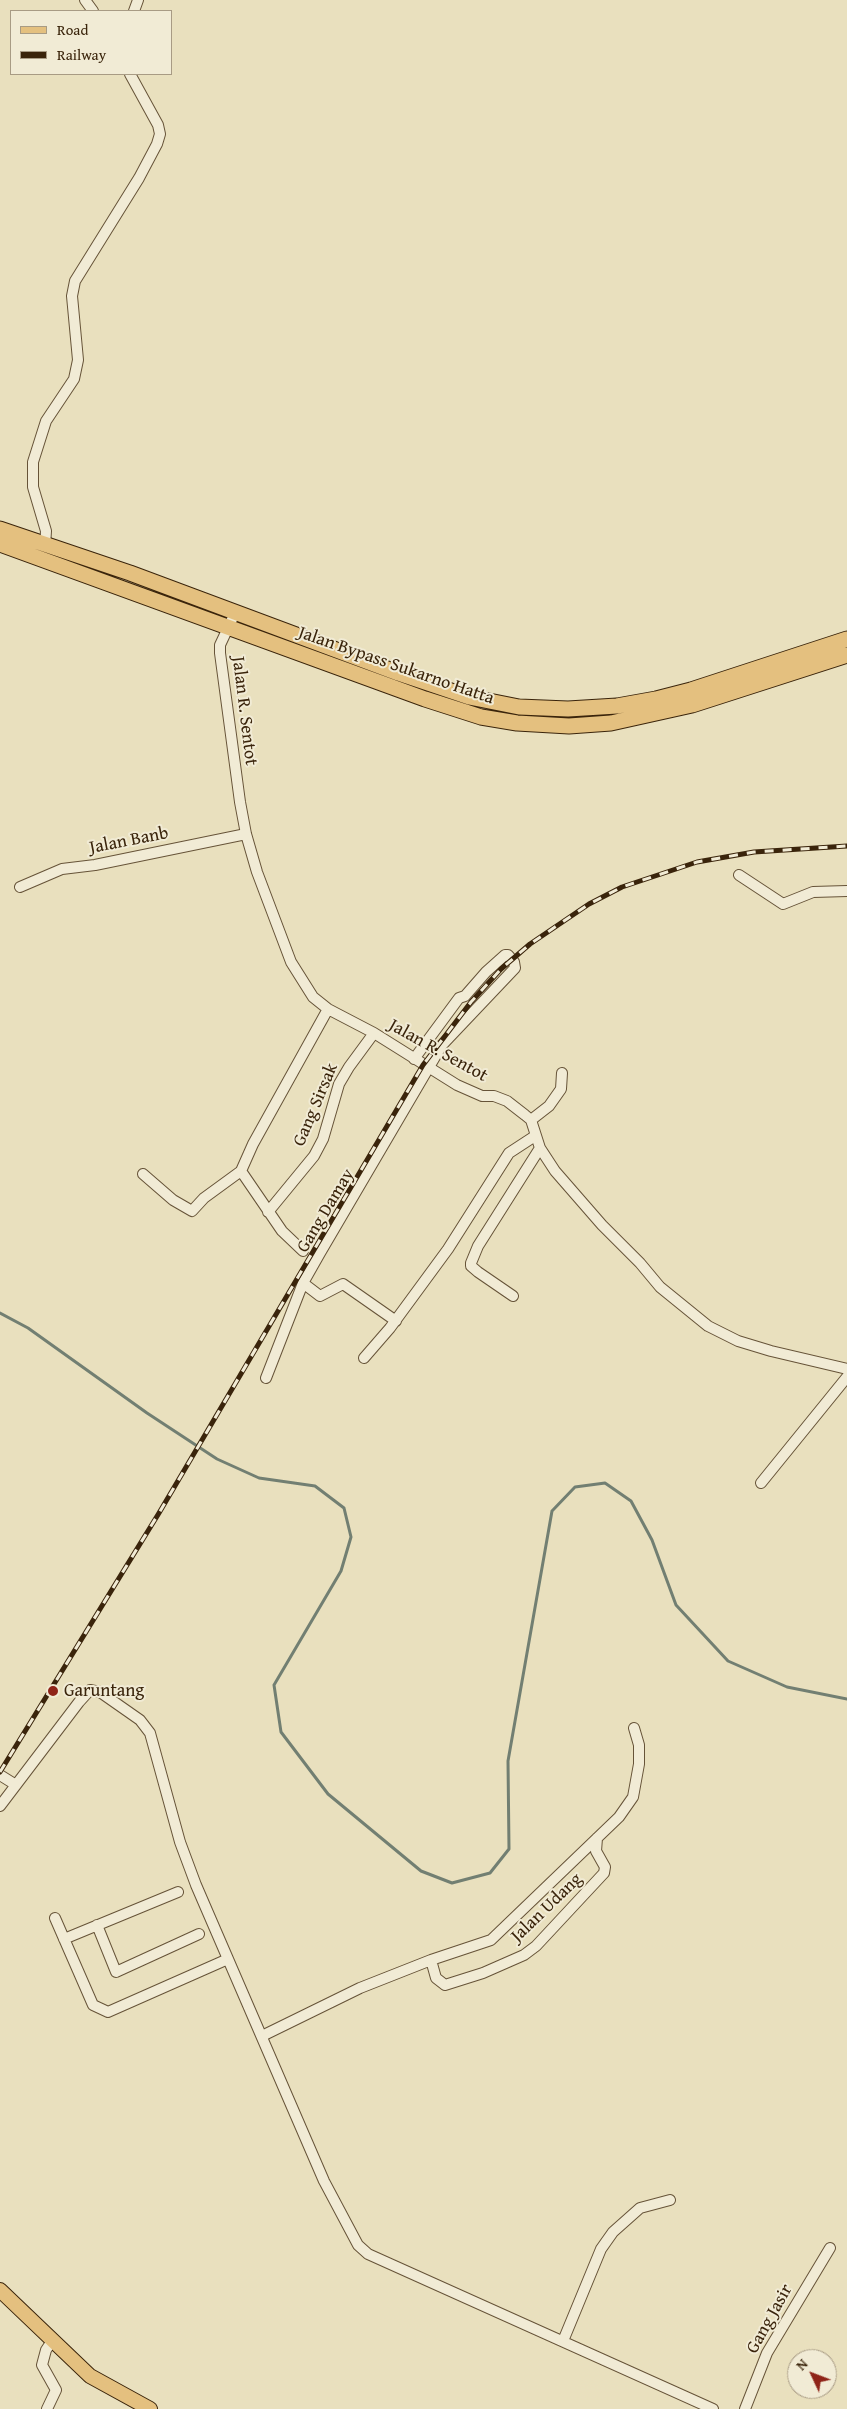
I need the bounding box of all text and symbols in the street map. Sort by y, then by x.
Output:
legend [10,10,172,75]
text: Road [57,19,88,40]
text: Railway [57,44,106,65]
street label: Jalan Bypass Sukarno Hatta [295,622,497,710]
street label: Jalan R. Sentot [227,655,261,767]
street label: Jalan Banb [88,823,170,859]
street label: Jalan R. Sentot [385,1015,491,1087]
street label: Gang Sirsak [289,1060,343,1150]
street label: Gang Damay [293,1165,359,1257]
place label: Garuntang [64,1680,144,1702]
marker: Garuntang [46,1684,60,1698]
street label: Jalan Udang [507,1869,587,1947]
street label: Gang Jasir [742,2281,798,2357]
north arrow [787,2349,837,2399]
text: N [791,2354,812,2375]

